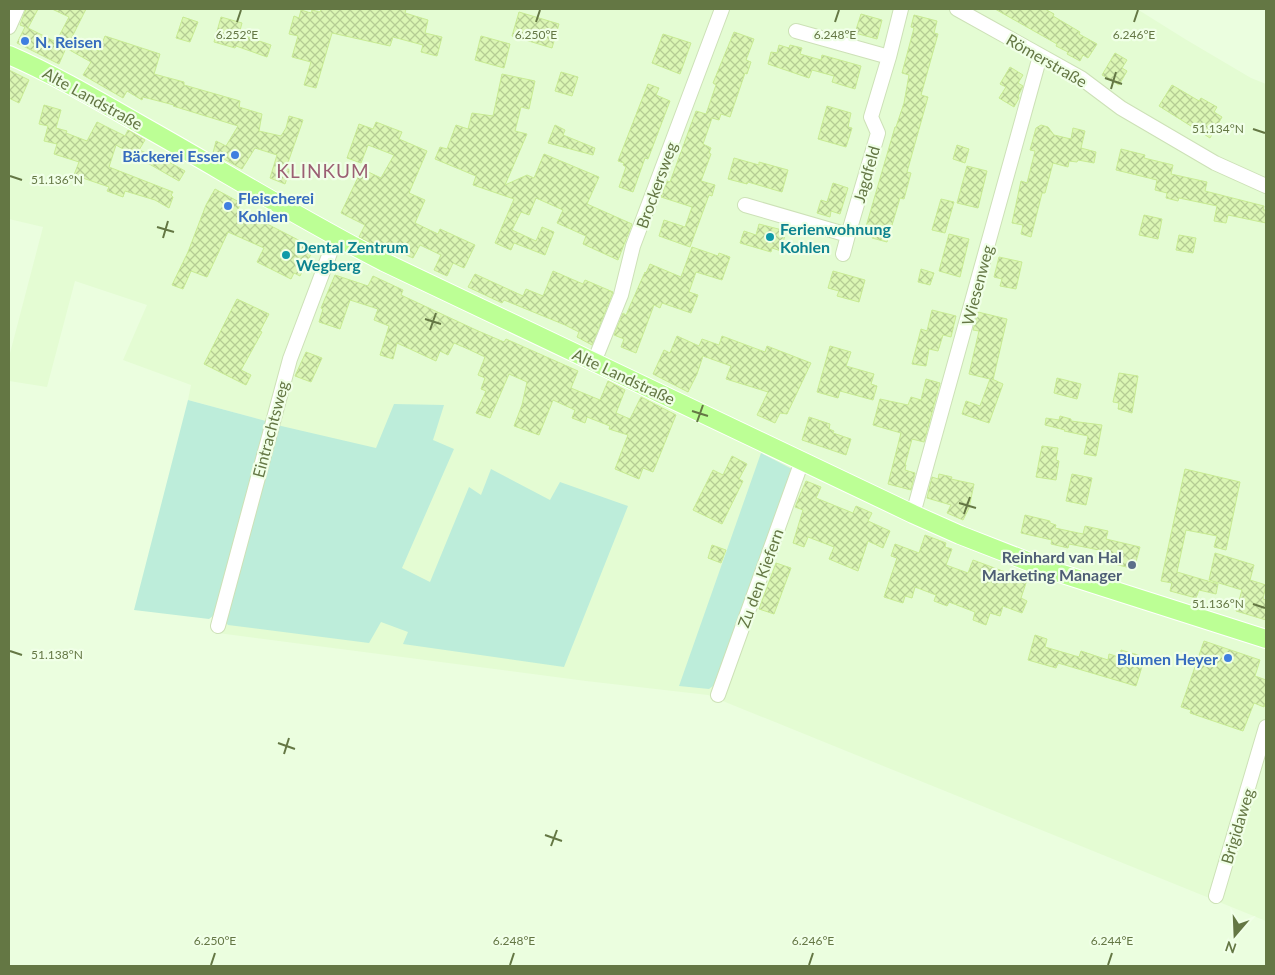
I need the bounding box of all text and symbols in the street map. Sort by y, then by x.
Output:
text: 6.252°E [216,27,258,42]
text: 6.250°E [515,27,557,42]
text: 6.248°E [814,27,856,42]
text: 6.246°E [1113,27,1155,42]
street label: Römerstraße [1003,29,1091,91]
place label: N. Reisen [35,32,102,51]
marker: N. Reisen [19,35,31,47]
street label: Alte Landstraße [40,63,146,133]
text: 51.134°N [1192,121,1244,136]
street label: Brockersweg [632,139,680,231]
street label: Jagdfeld [849,143,883,205]
place label: Bäckerei Esser [122,146,225,165]
marker: Bäckerei Esser [229,149,241,161]
district label: KLINKUM [276,159,370,182]
text: 51.136°N [31,172,83,187]
place label: Fleischerei Kohlen [238,188,314,225]
marker: Fleischerei Kohlen [222,200,234,212]
place label: Ferienwohnung Kohlen [780,219,891,256]
marker: Ferienwohnung Kohlen [764,231,776,243]
place label: Dental Zentrum Wegberg [296,237,409,274]
street label: Wiesenweg [957,243,997,327]
marker: Dental Zentrum Wegberg [280,249,292,261]
street label: Alte Landstraße [570,344,678,408]
street label: Eintrachtsweg [248,378,292,480]
street label: Zu den Kiefern [733,526,787,630]
place label: Reinhard van Hal Marketing Manager [982,547,1122,584]
marker: Reinhard van Hal Marketing Manager [1126,559,1138,571]
text: 51.136°N [1192,596,1244,611]
text: 51.138°N [31,647,83,662]
place label: Blumen Heyer [1117,649,1218,668]
marker: Blumen Heyer [1222,652,1234,664]
street label: Brigidaweg [1216,786,1258,866]
north arrow [1210,910,1260,960]
text: 6.250°E [194,933,236,948]
text: 6.248°E [493,933,535,948]
text: 6.246°E [792,933,834,948]
text: 6.244°E [1091,933,1133,948]
text: N [1223,938,1238,958]

